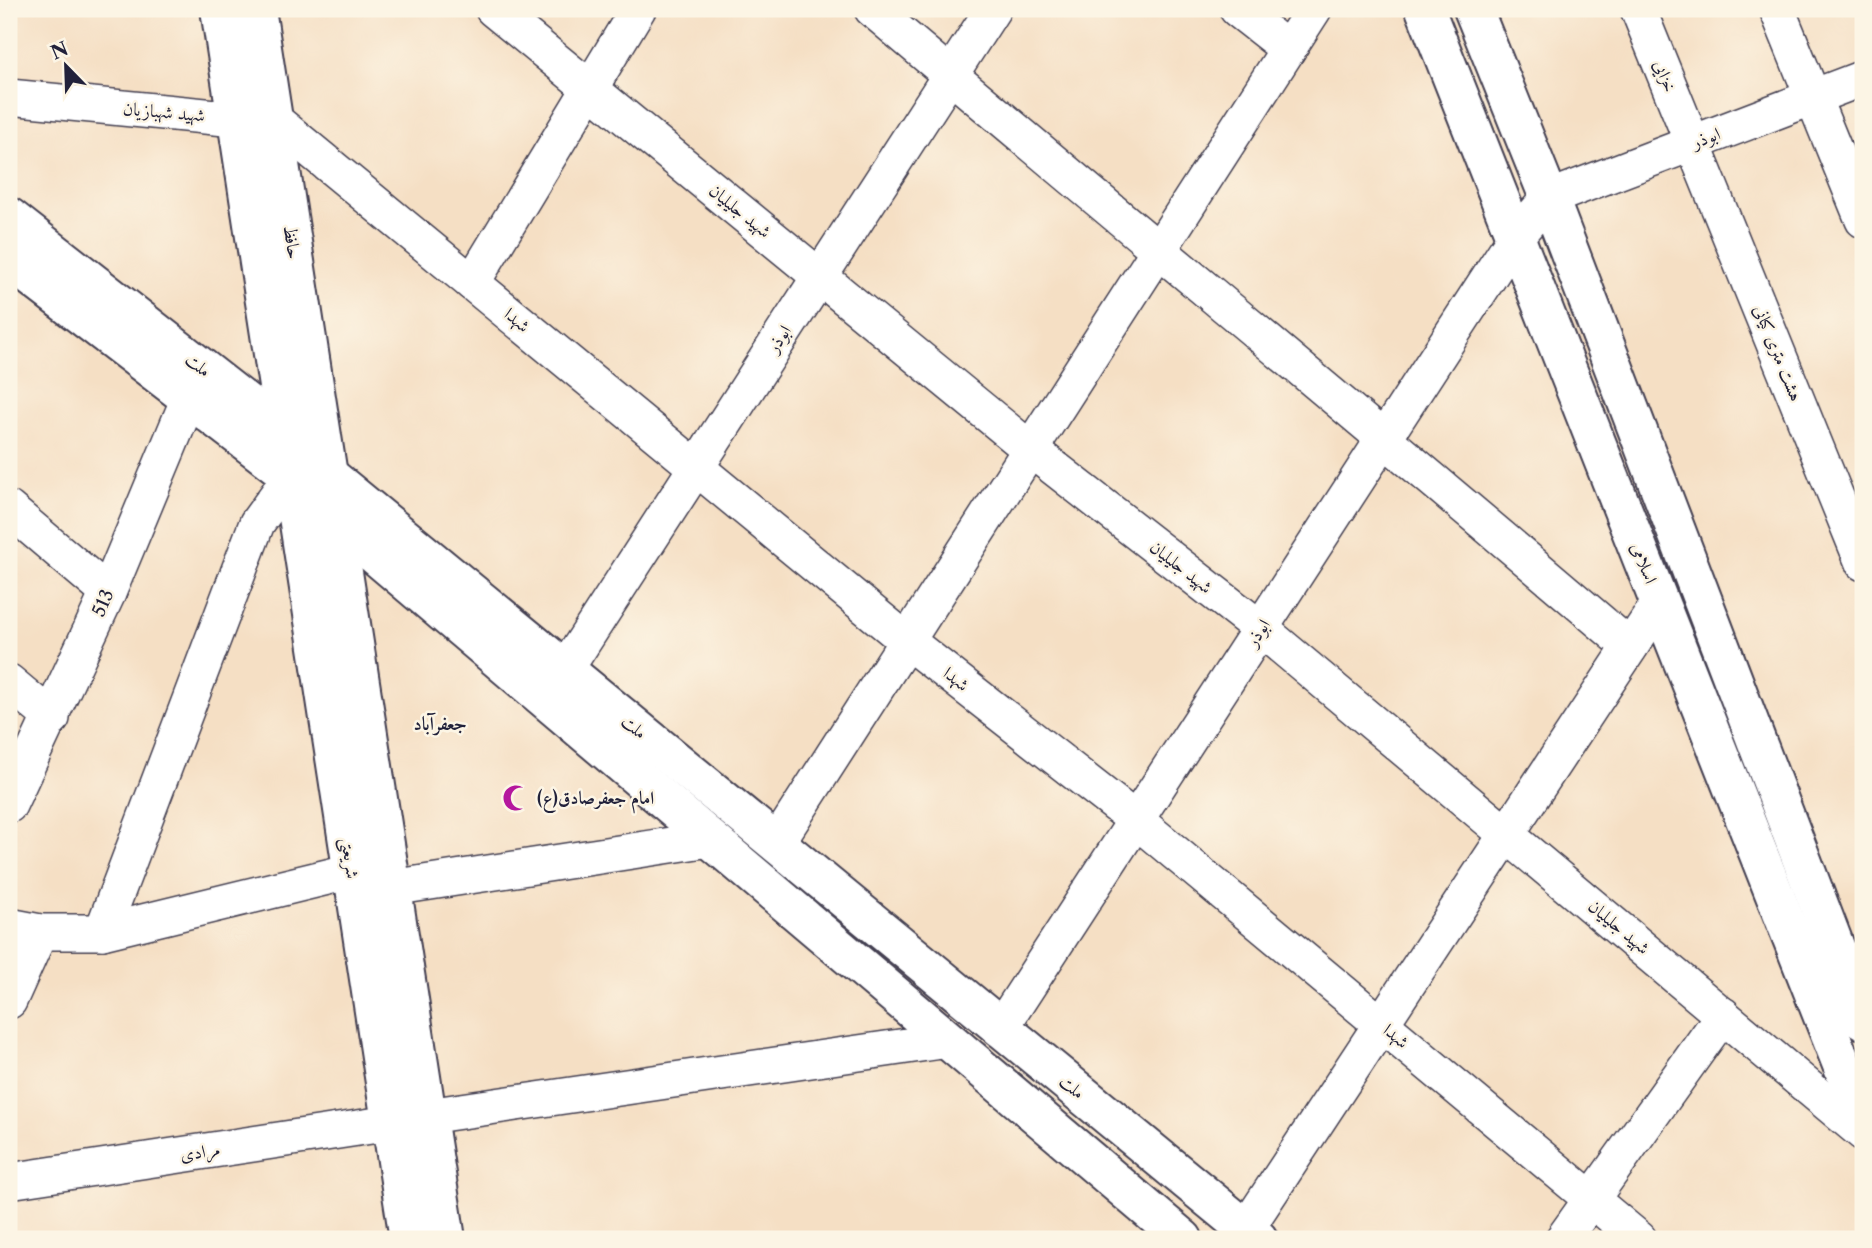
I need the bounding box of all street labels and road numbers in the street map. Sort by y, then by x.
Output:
street label: خزایی [1648,57,1681,96]
street label: شهید شهبازیان [122,97,206,128]
street label: ابوذر [1687,123,1723,154]
street label: شهید جلیلیان [704,179,775,243]
street label: حافظ [278,224,306,260]
street label: هشت متری کیانی [1749,302,1807,404]
street label: شهدا [499,303,534,338]
street label: ابوذر [761,321,796,359]
street label: ملت [181,348,215,382]
street label: شهید جلیلیان [1145,536,1217,599]
street label: اسلامی [1626,539,1662,587]
street label: 513 [87,586,119,620]
street label: ابوذر [1240,615,1275,653]
street label: شهدا [938,662,973,697]
street label: ملت [617,710,651,744]
street label: شریعتی [334,836,364,881]
street label: شهید جلیلیان [1583,895,1654,960]
street label: شهدا [1378,1019,1413,1054]
street label: ملت [1055,1070,1089,1104]
street label: مرادی [178,1138,222,1168]

